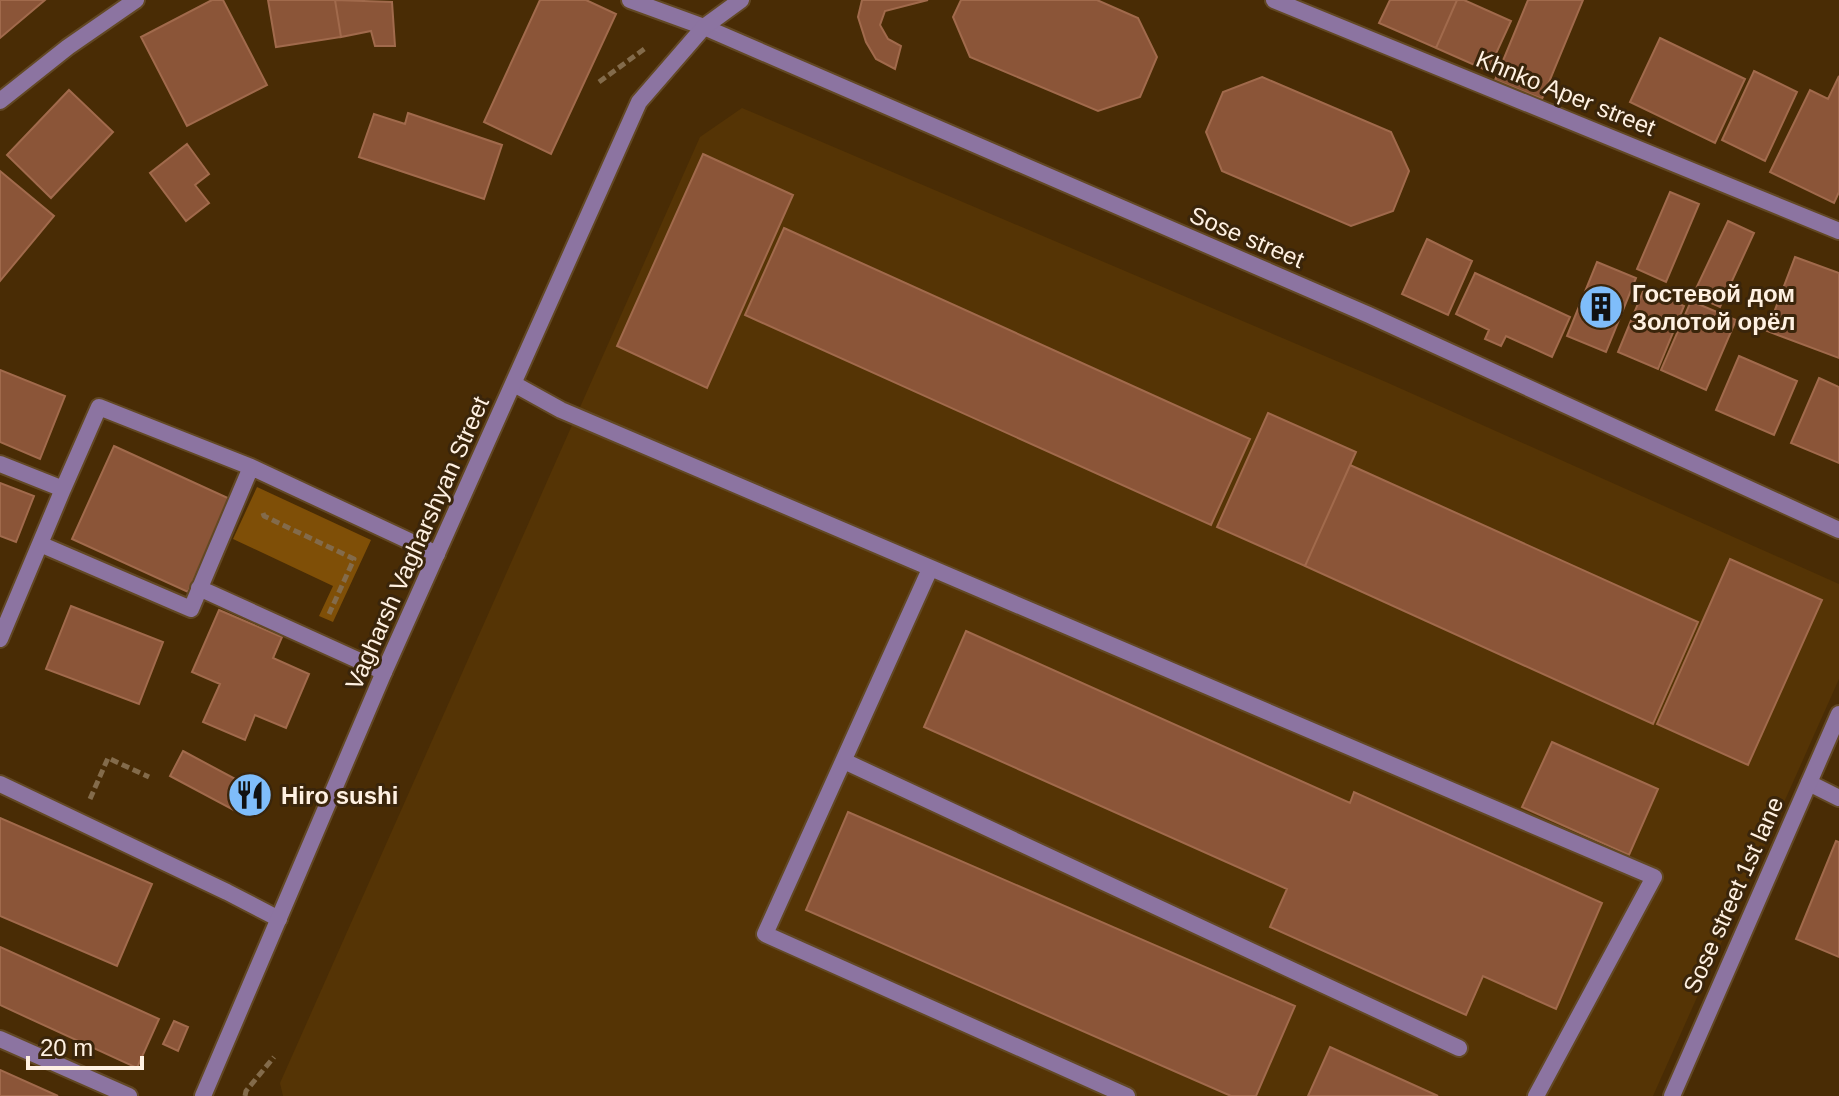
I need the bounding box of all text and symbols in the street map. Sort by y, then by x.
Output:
street label: Khnko Aper street [1472,45,1660,141]
street label: Sose street [1186,201,1308,273]
place label: Гостевой дом Золотой орёл [1632,280,1796,335]
building icon: Гостевой дом Золотой орёл [1577,283,1625,331]
street label: Vagharsh Vagharshyan Street [340,392,494,694]
restaurant icon: Hiro sushi [226,771,274,819]
place label: Hiro sushi [281,782,398,809]
street label: Sose street 1st lane [1678,793,1788,997]
scale bar [28,1020,142,1070]
text: 20 m [40,1034,93,1061]

